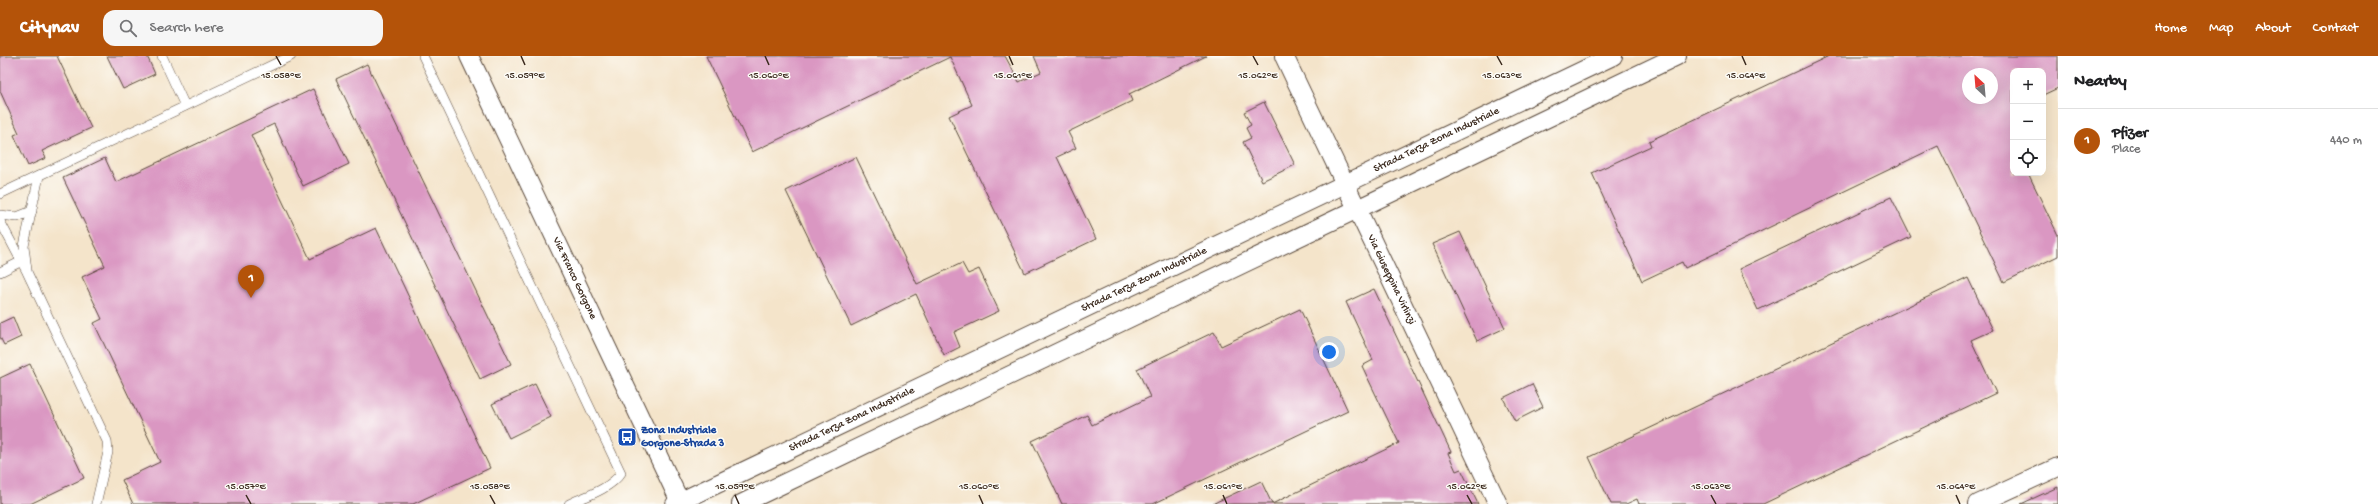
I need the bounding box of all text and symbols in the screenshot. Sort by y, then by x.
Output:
search box [103,10,383,46]
text: Citynav [20,17,79,40]
icon: search [117,17,139,39]
text: Search here [149,19,223,37]
text: Home [2155,20,2187,37]
text: Map [2209,20,2233,37]
text: About [2255,20,2291,37]
text: Contact [2313,20,2358,37]
north arrow [1962,68,1998,104]
map controls [2010,68,2046,176]
button: + [2010,68,2046,104]
text: 15.058°E [260,70,302,82]
text: 15.059°E [504,70,545,82]
text: 15.060°E [748,70,790,82]
text: 15.061°E [993,70,1033,82]
text: 15.062°E [1238,70,1278,82]
text: 15.063°E [1481,70,1522,82]
text: 15.064°E [1726,70,1766,82]
text: Nearby [2074,72,2127,92]
button: − [2010,104,2046,140]
street label: Strada Terza Zona Industriale [1372,105,1502,175]
text: Pfizer [2112,124,2148,142]
text: 1 [2084,133,2090,148]
text: 440 m [2330,133,2362,148]
button: locate [2010,140,2046,176]
text: Place [2112,142,2140,157]
street label: Via Giuseppina Virlinzi [1364,232,1418,327]
street label: Via Franco Gorgone [549,234,599,322]
street label: Strada Terza Zona Industriale [1080,245,1209,315]
pin: 1 [238,265,264,298]
your location [1319,342,1339,362]
street label: Strada Terza Zona Industriale [787,384,917,455]
place label: Zona Industriale Gorgone-Strada 3 [641,424,725,451]
bus stop icon: Zona Industriale Gorgone-Strada 3 [616,426,638,448]
text: 15.057°E [225,481,266,493]
text: 15.058°E [469,481,511,493]
text: 15.059°E [714,481,755,493]
text: 15.060°E [958,481,1000,493]
text: 15.061°E [1203,481,1243,493]
text: 15.062°E [1447,481,1487,493]
text: 15.063°E [1690,481,1731,493]
text: 15.064°E [1936,481,1976,493]

